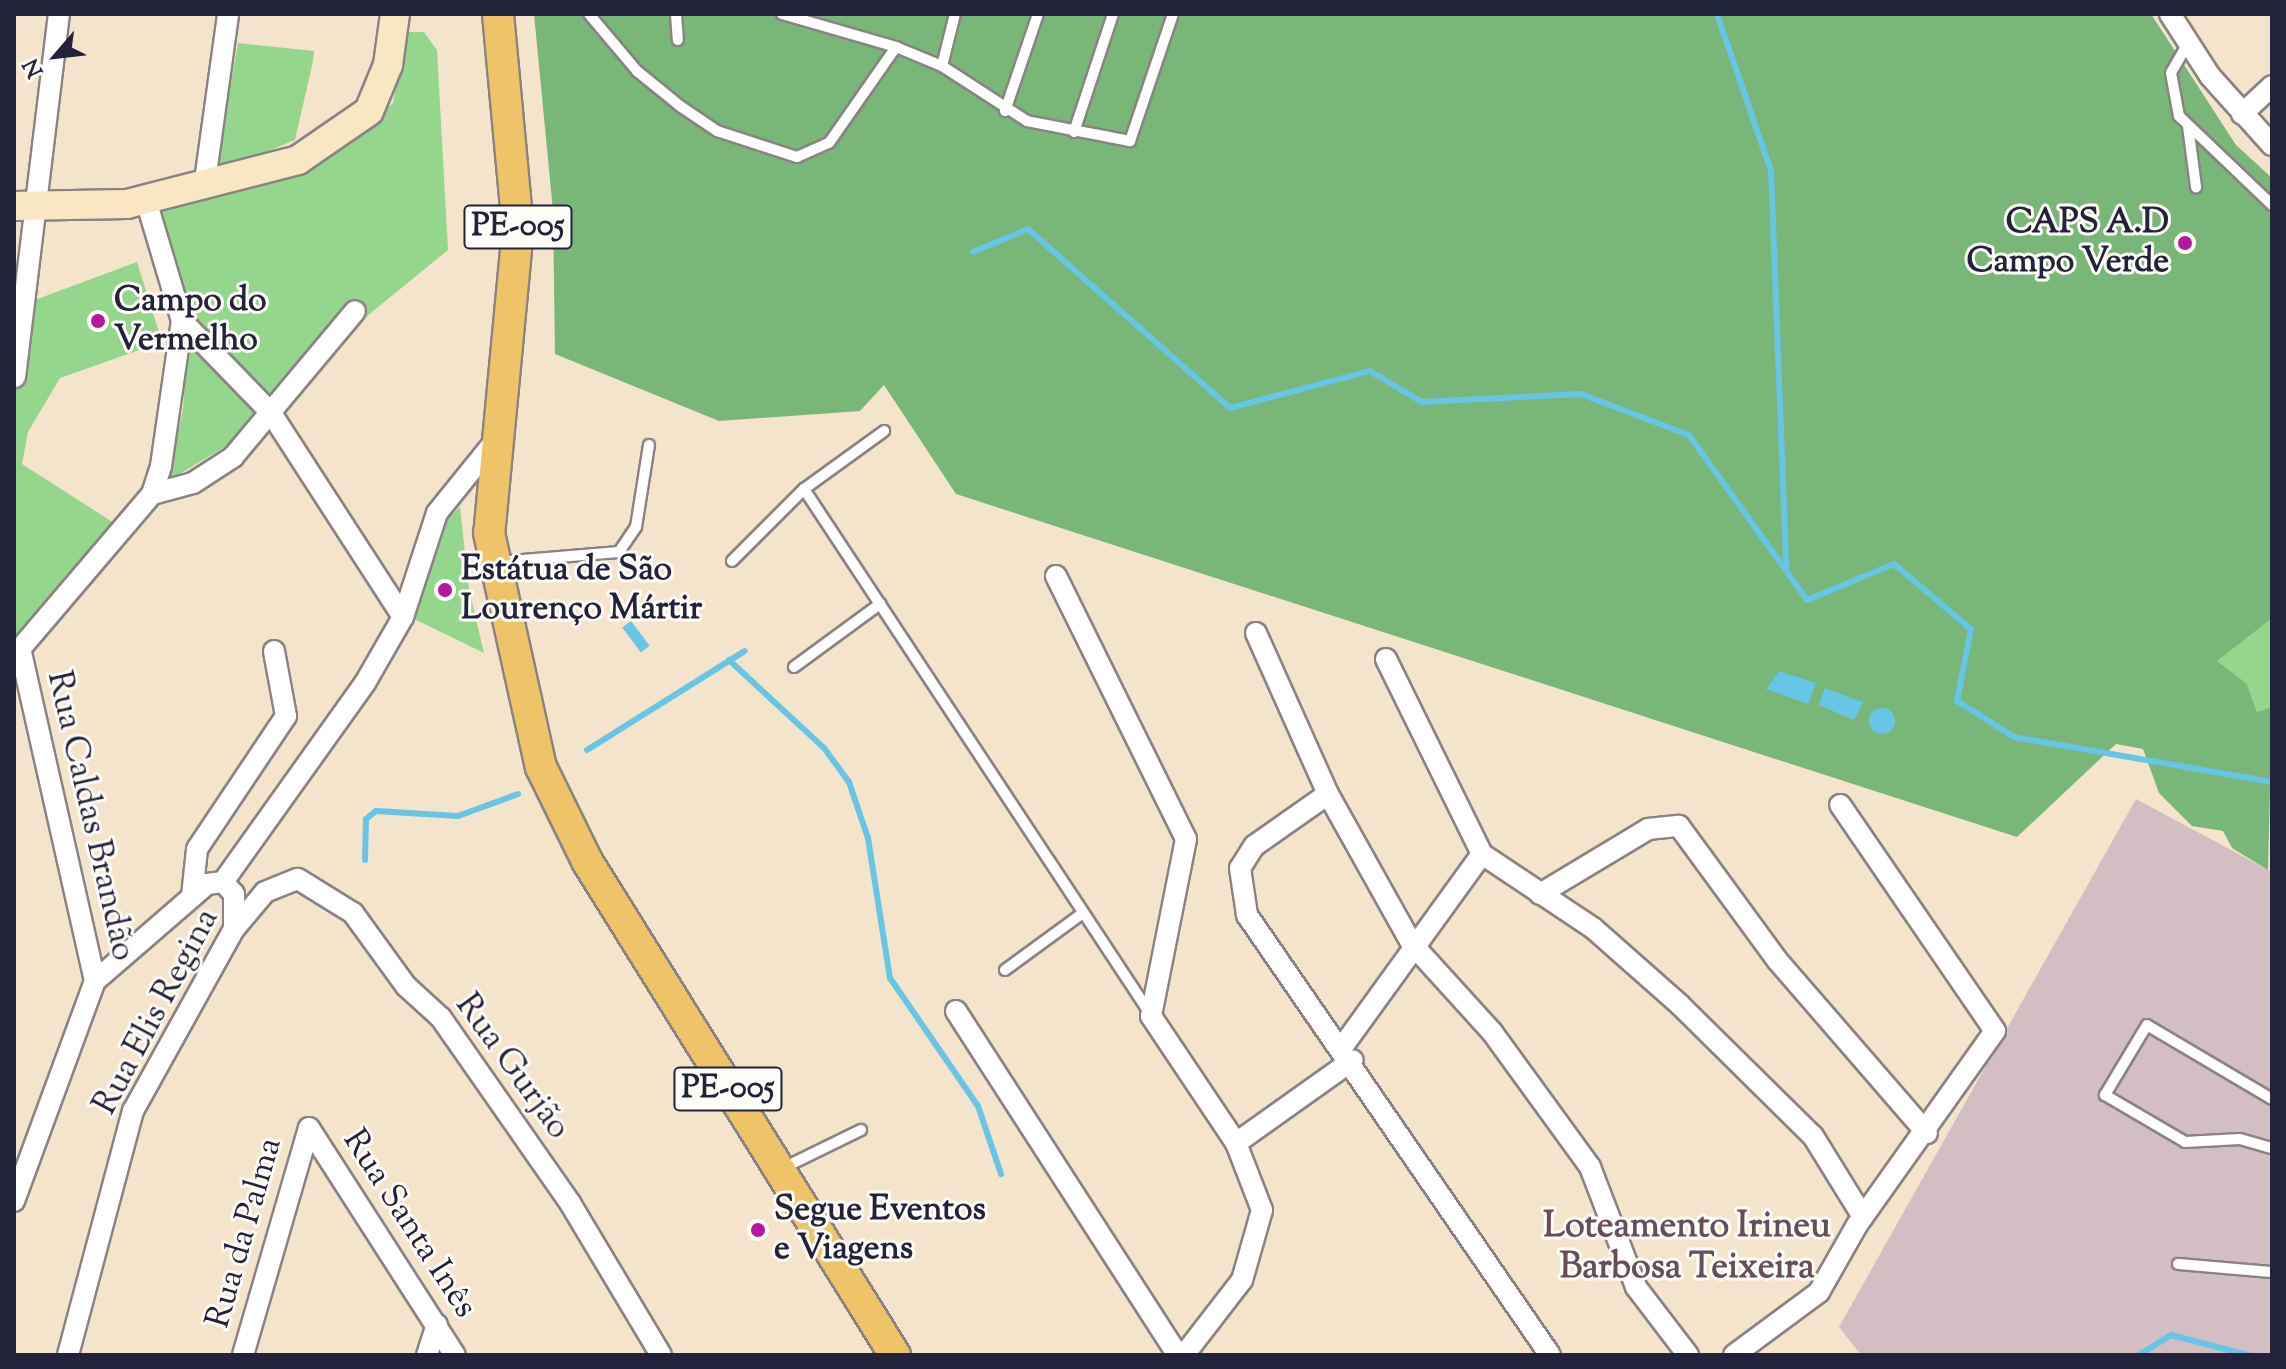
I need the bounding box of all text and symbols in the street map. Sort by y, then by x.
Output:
north arrow [16,16,96,96]
text: N [17,52,53,83]
road number: PE-005 [462,199,574,255]
place label: CAPS A.D Campo Verde [1966,203,2169,282]
marker: CAPS A.D Campo Verde [2176,234,2194,252]
place label: Campo do Vermelho [114,281,267,360]
marker: Campo do Vermelho [89,312,107,330]
place label: Estátua de São Lourenço Mártir [461,550,702,630]
marker: Estátua de São Lourenço Mártir [436,581,454,599]
street label: Rua Caldas Brandão [37,667,143,965]
street label: Rua Elis Regina [86,902,228,1122]
street label: Rua Gurjão [446,986,578,1148]
road number: PE-005 [672,1061,784,1117]
street label: Rua Santa Inês [333,1122,485,1326]
street label: Rua da Palma [198,1133,292,1333]
place label: Segue Eventos e Viagens [774,1190,986,1270]
district label: Loteamento Irineu Barbosa Teixeira [1543,1205,1831,1290]
marker: Segue Eventos e Viagens [749,1221,767,1239]

